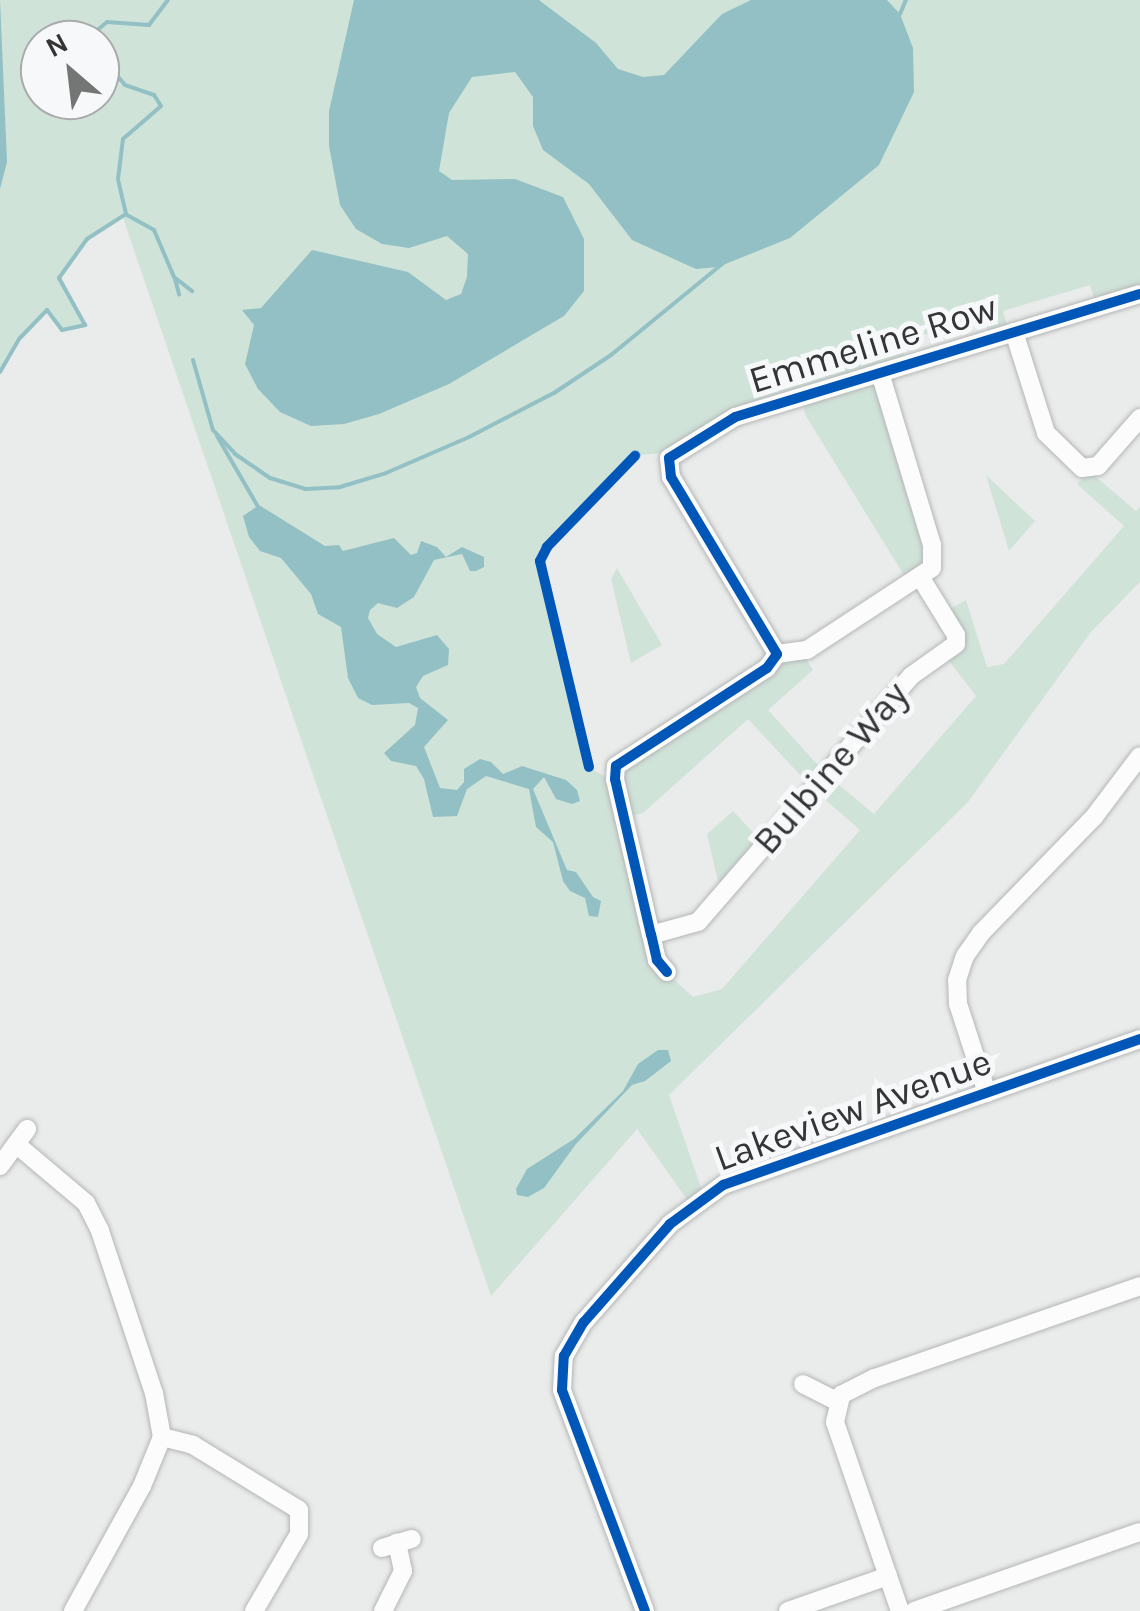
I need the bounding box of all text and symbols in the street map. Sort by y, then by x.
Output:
north arrow [20,20,120,120]
text: N [40,26,73,64]
street label: Emmeline Row [743,285,1003,403]
street label: Bulbine Way [744,672,918,864]
street label: Lakeview Avenue [708,1039,998,1181]

